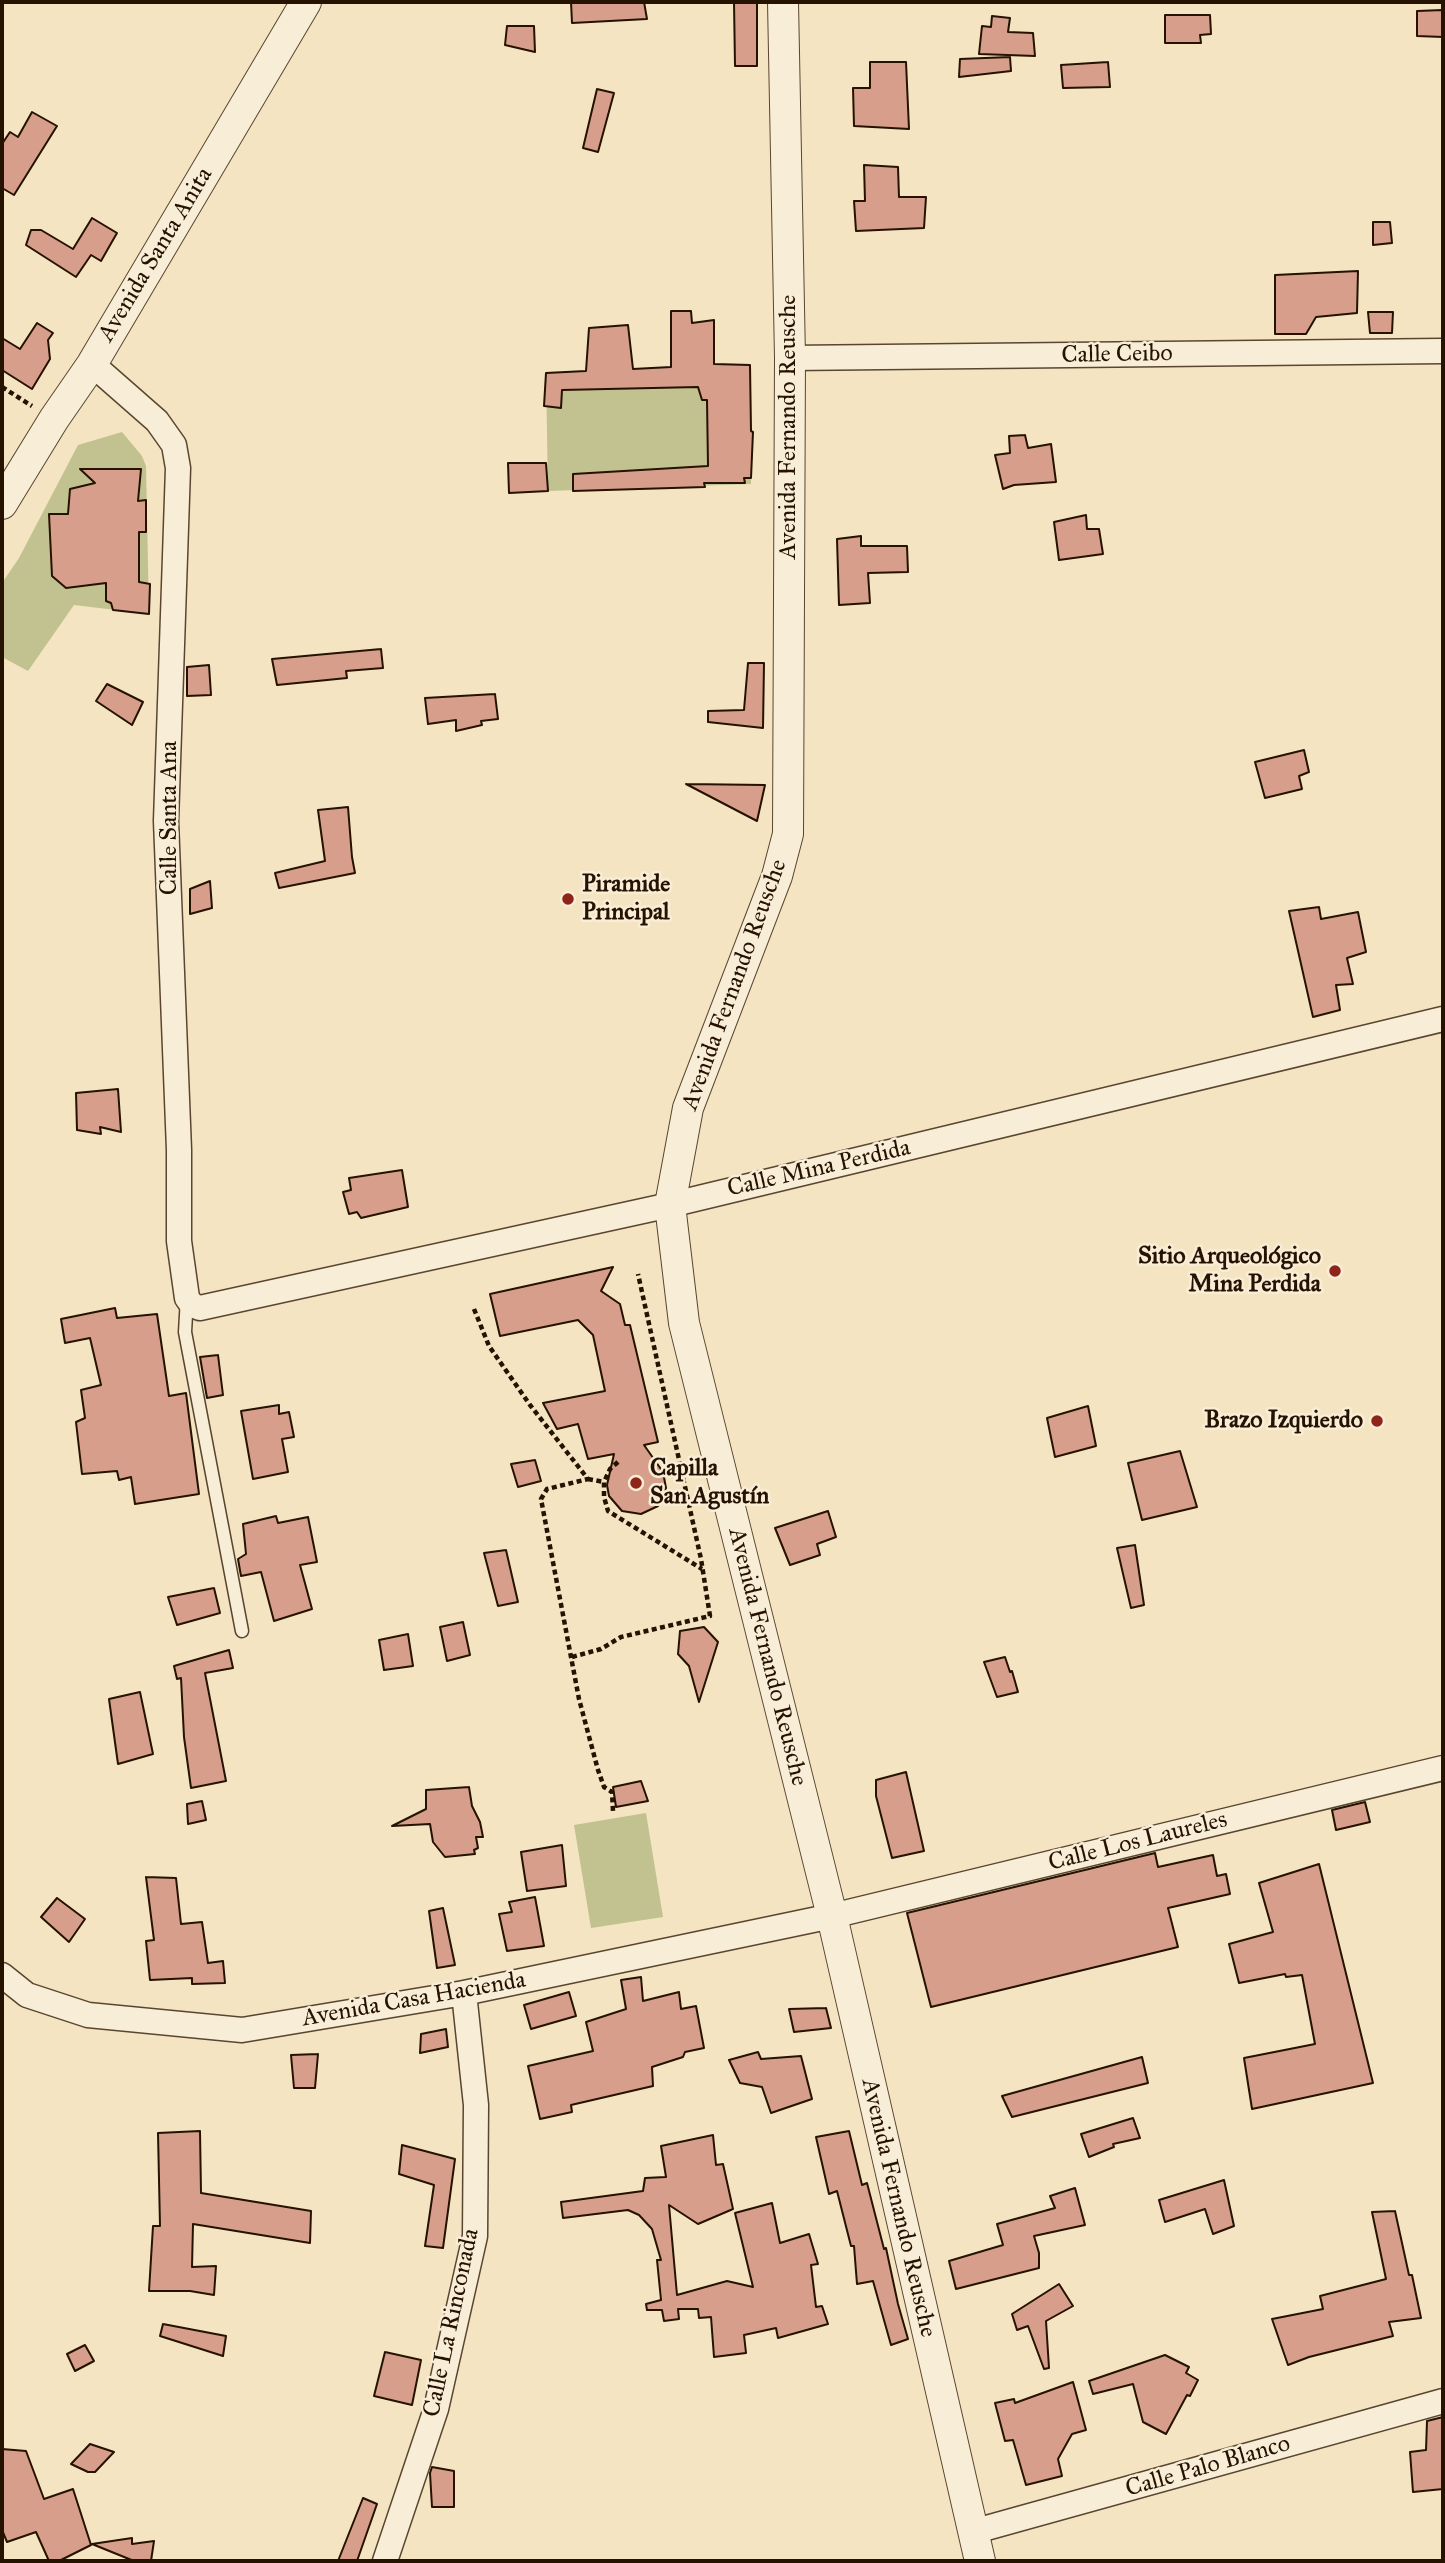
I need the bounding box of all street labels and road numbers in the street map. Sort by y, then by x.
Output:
street label: Avenida Santa Anita [93,163,219,347]
street label: Avenida Fernando Reusche [775,295,803,559]
street label: Calle Ceibo [1061,340,1173,370]
street label: Calle Santa Ana [156,741,184,895]
street label: Avenida Fernando Reusche [676,856,794,1114]
street label: Calle Mina Perdida [725,1134,913,1204]
street label: Avenida Fernando Reusche [721,1525,813,1789]
street label: Calle Los Laureles [1046,1806,1230,1878]
street label: Avenida Casa Hacienda [300,1966,528,2034]
street label: Avenida Fernando Reusche [854,2076,942,2340]
street label: Calle La Rinconada [418,2226,486,2420]
street label: Calle Palo Blanco [1122,2430,1294,2504]

